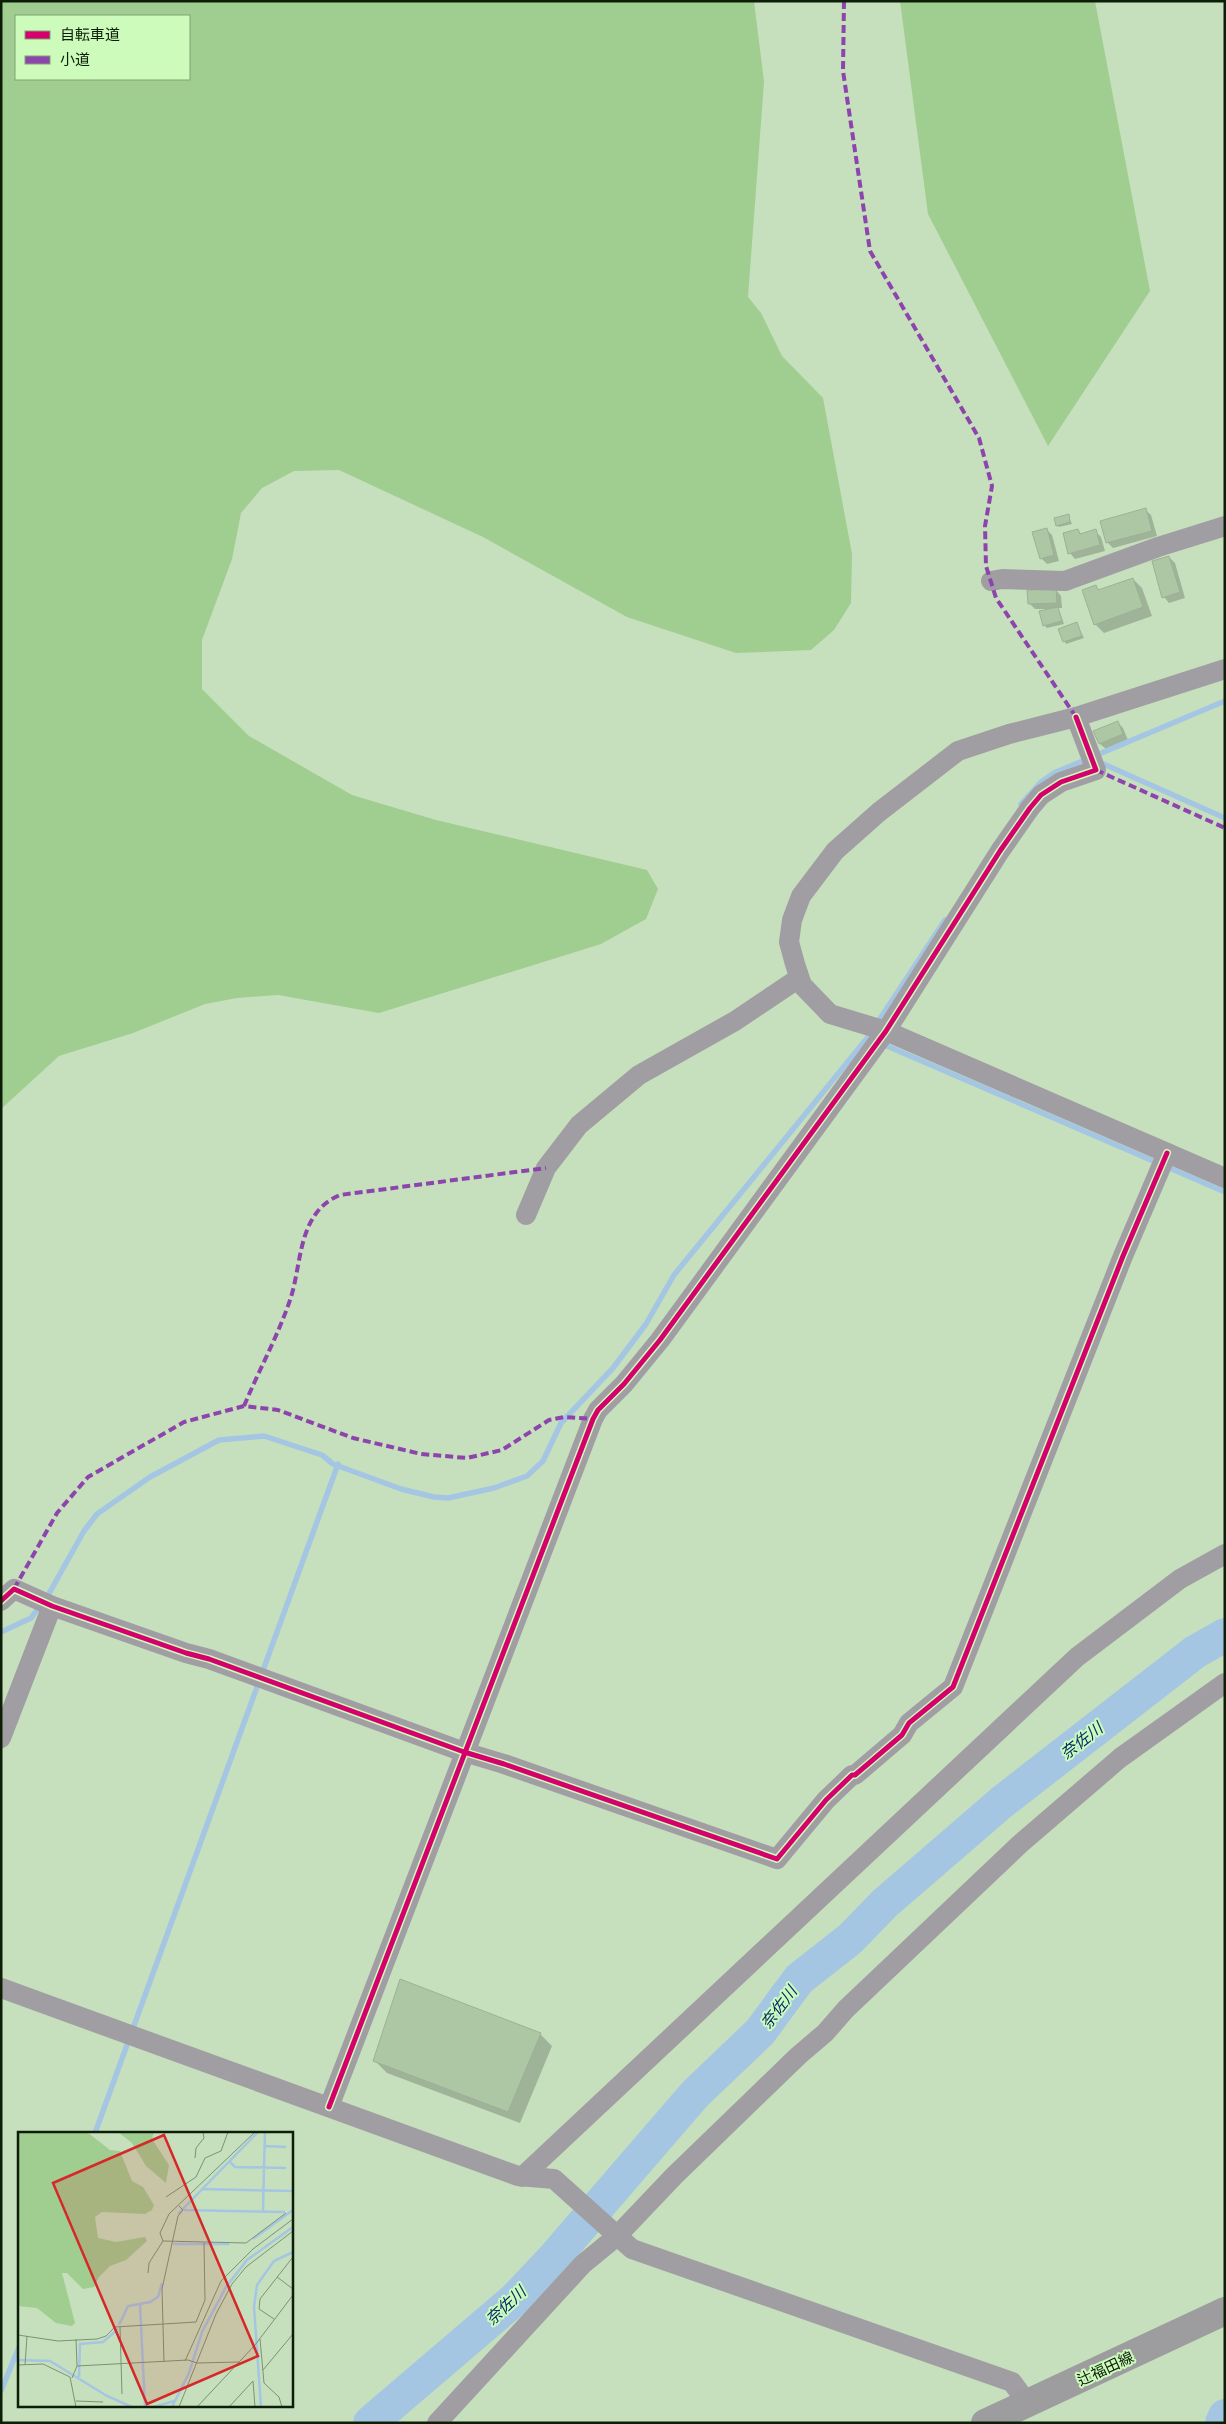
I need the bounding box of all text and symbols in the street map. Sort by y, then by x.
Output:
legend [15,15,190,80]
text: 自転車道 [60,25,120,43]
text: 小道 [60,50,90,68]
water label: 奈佐川 [1056,1717,1107,1762]
water label: 奈佐川 [756,1981,801,2032]
inset map [18,2132,292,2406]
water label: 奈佐川 [481,2280,530,2328]
street label: 辻福田線 [1074,2347,1136,2389]

